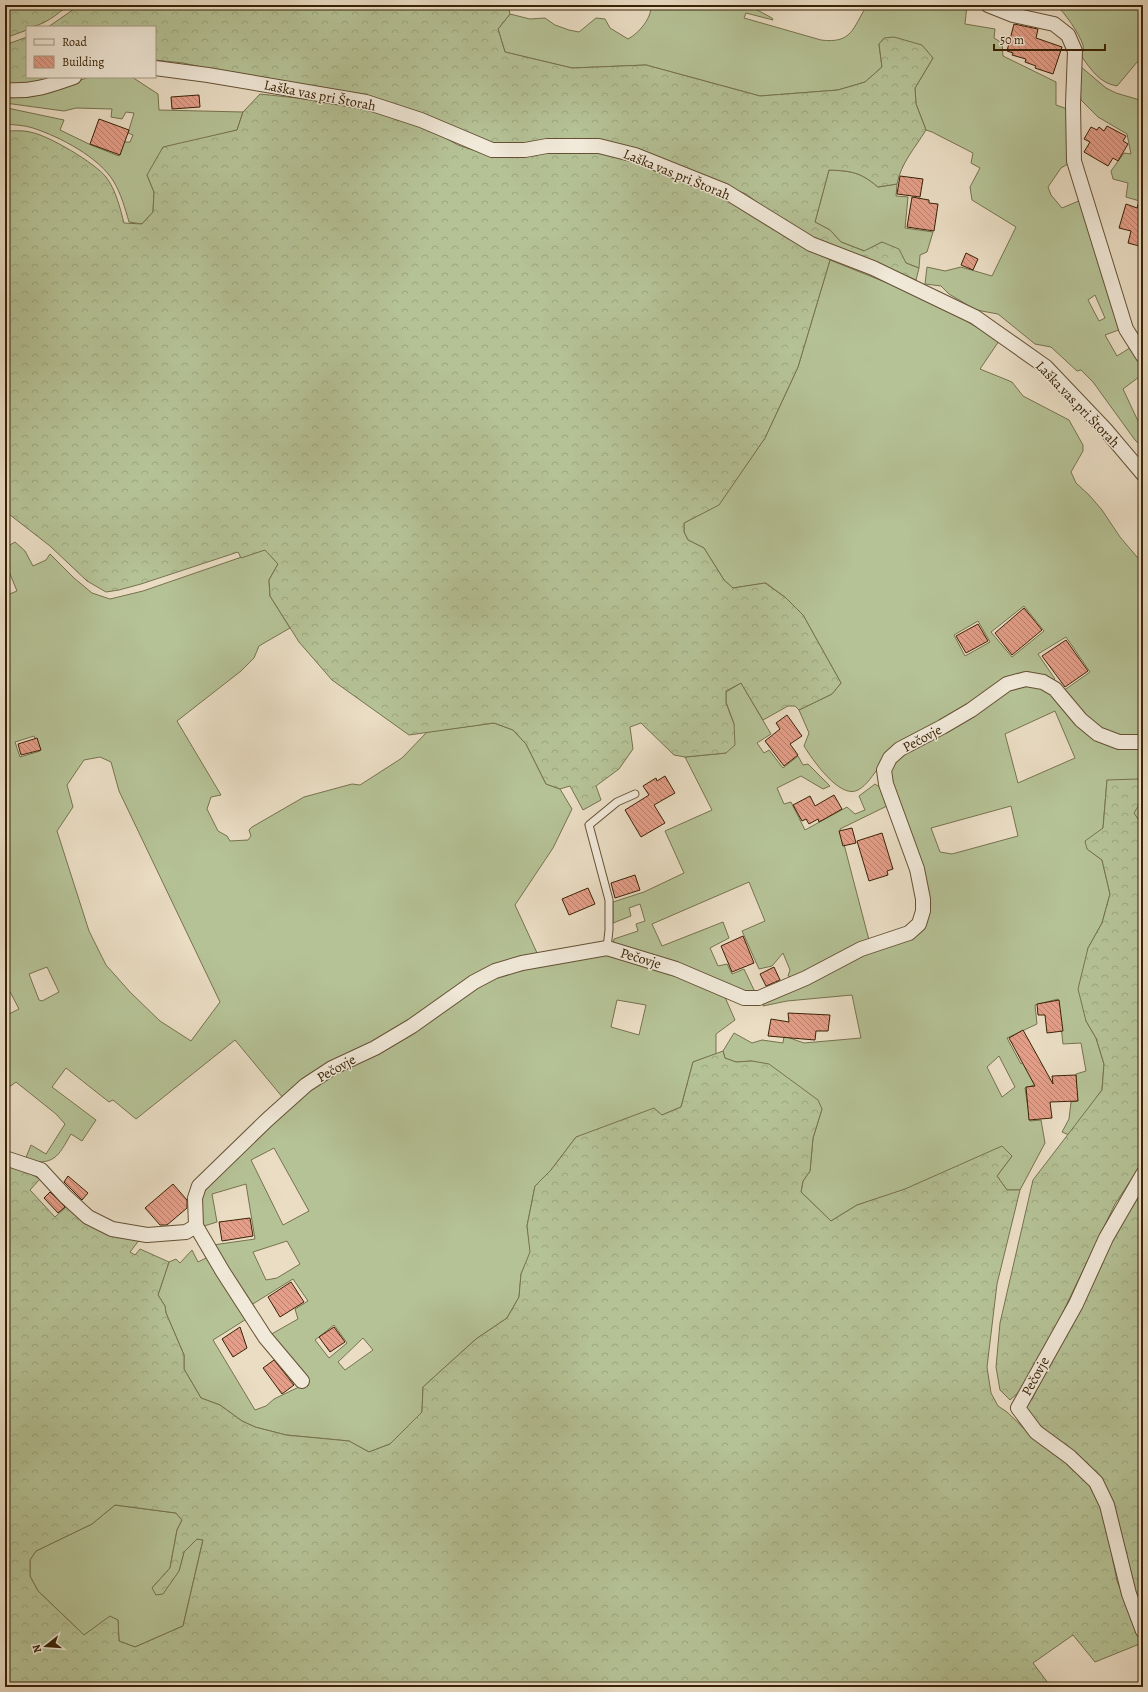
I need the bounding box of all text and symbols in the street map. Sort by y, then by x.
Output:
legend [26,26,156,78]
scale bar [994,26,1105,52]
text: 50 m [1000,32,1024,48]
text: Road [62,34,88,50]
text: Building [62,54,104,70]
street label: Laška vas pri Štorah [262,75,378,116]
street label: Laška vas pri Štorah [620,144,734,205]
street label: Laška vas pri Štorah [1031,357,1124,452]
street label: Pečovje [899,720,945,757]
street label: Pečovje [618,943,664,974]
street label: Pečovje [313,1050,359,1087]
street label: Pečovje [1017,1353,1054,1399]
north arrow [26,1626,66,1666]
text: N [29,1643,45,1655]

